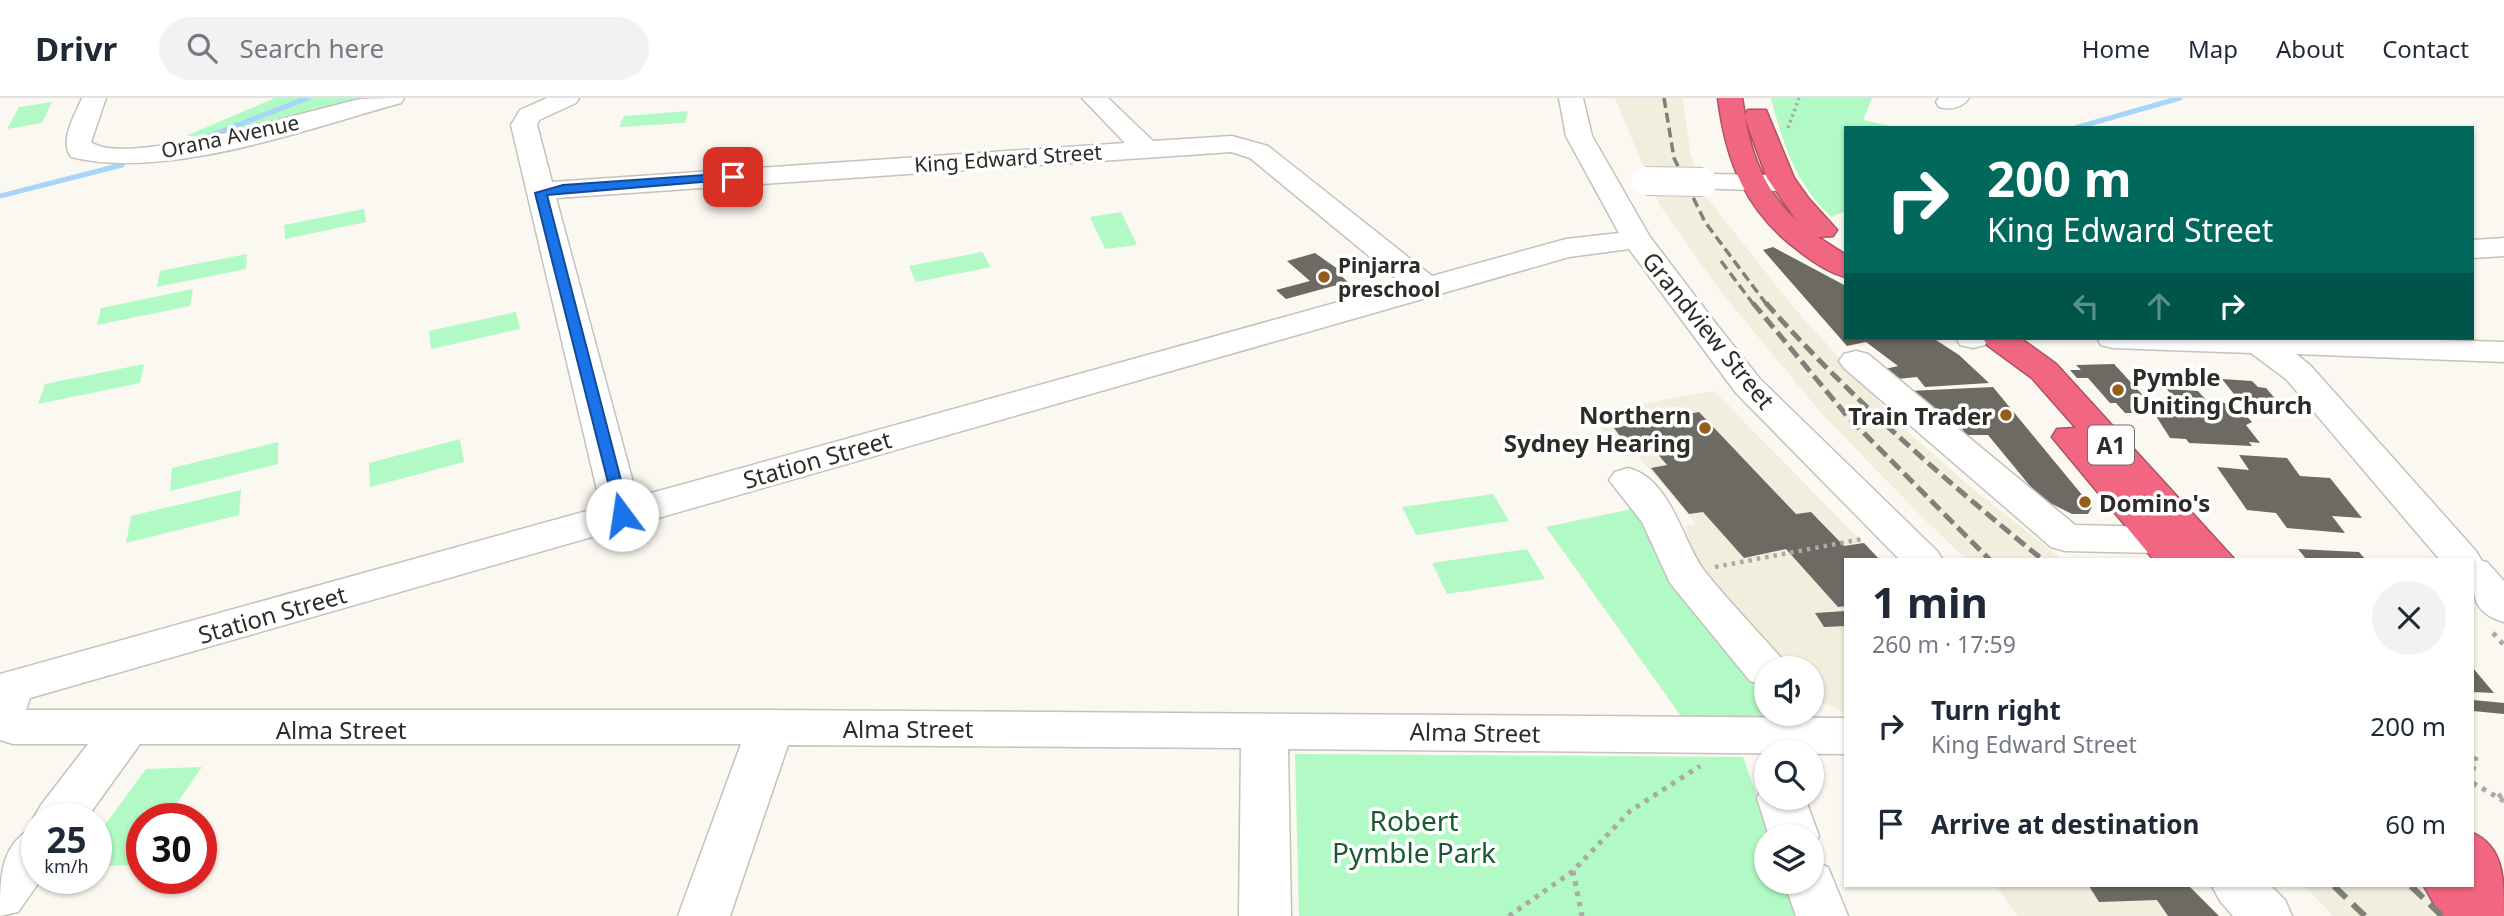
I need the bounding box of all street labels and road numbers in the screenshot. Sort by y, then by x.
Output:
street label: Orana Avenue [158,108,302,164]
street label: King Edward Street [913,137,1103,179]
street label: Grandview Street [1635,244,1783,416]
street label: Station Street [739,422,895,496]
road number: A1 [2088,426,2134,464]
street label: Station Street [194,577,350,651]
street label: Alma Street [843,712,974,745]
street label: Alma Street [276,713,407,746]
street label: Alma Street [1409,714,1541,750]

